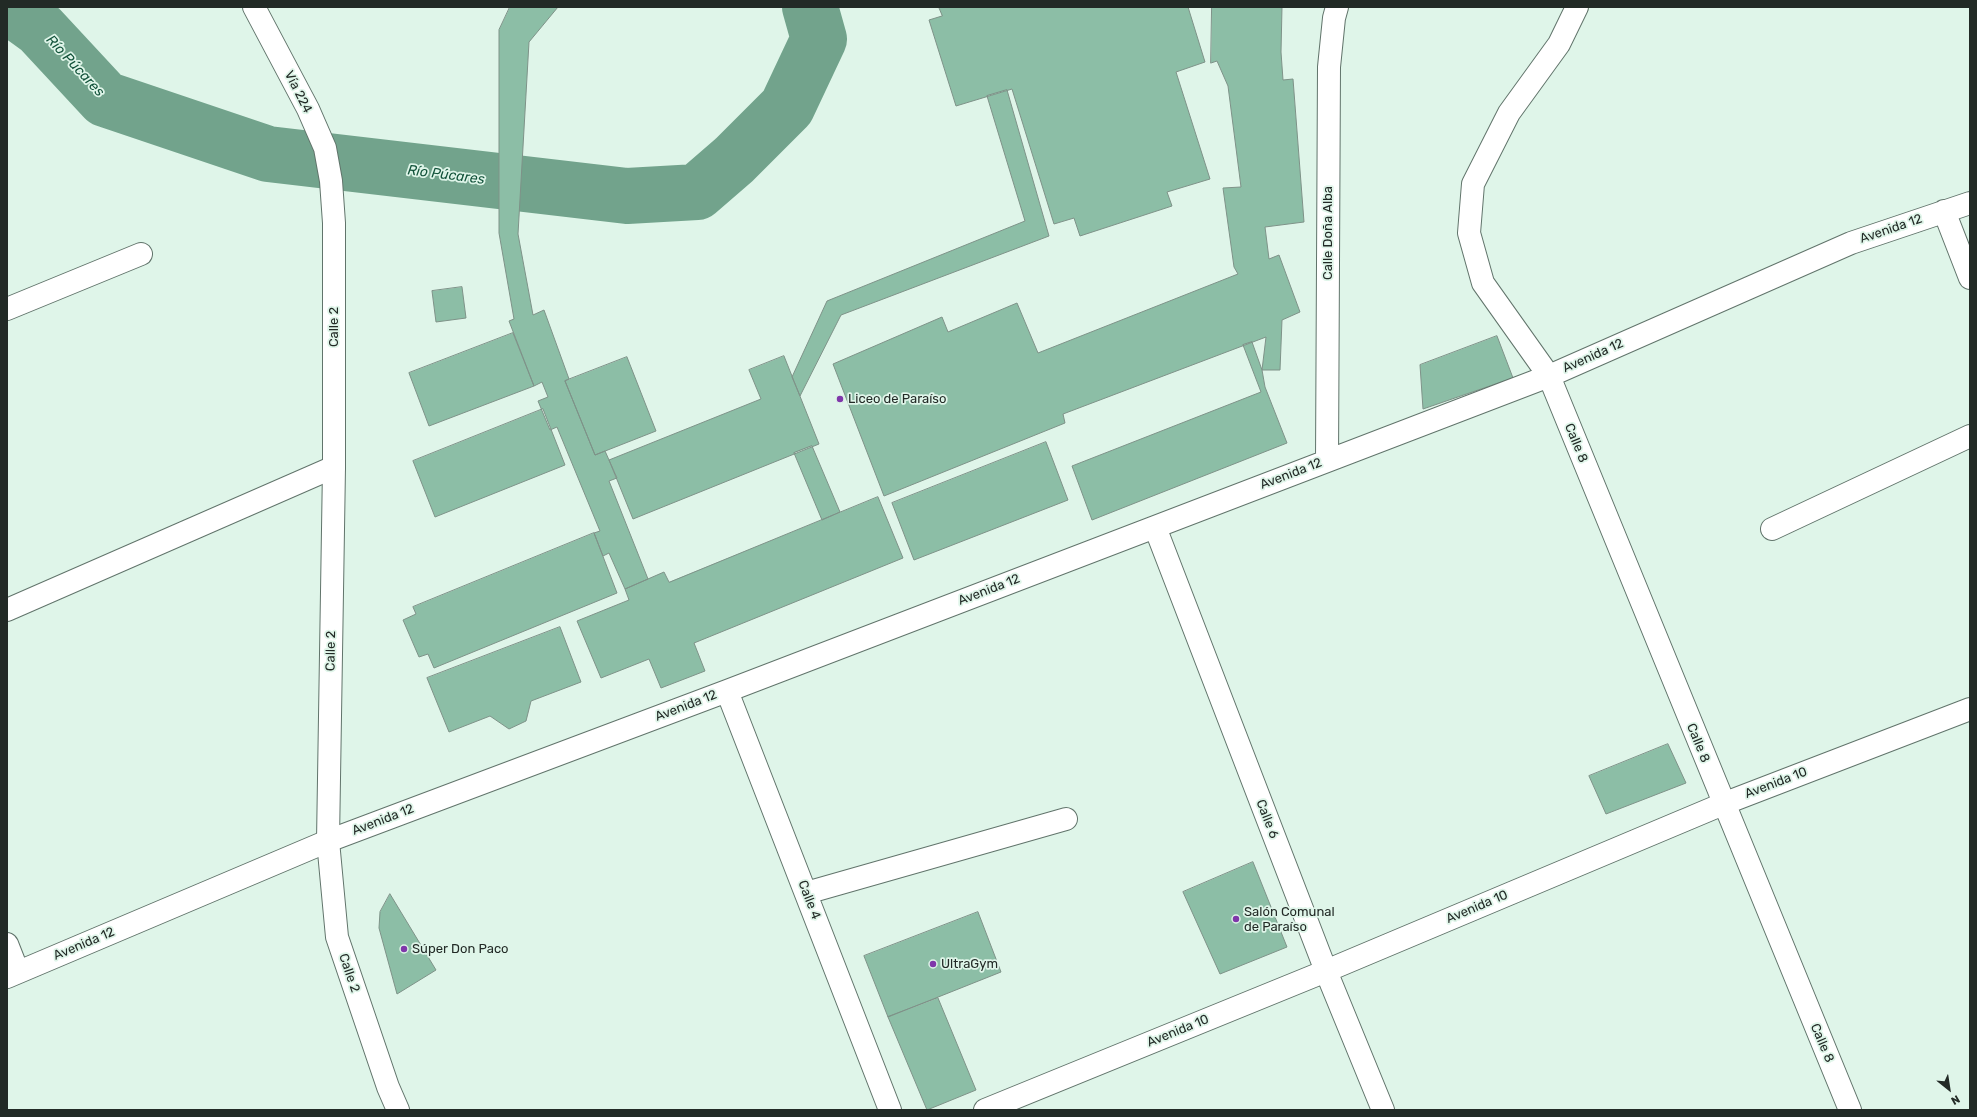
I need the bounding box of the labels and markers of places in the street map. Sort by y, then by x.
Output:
place label: Liceo de Paraíso [848,391,946,407]
marker: Liceo de Paraíso [835,394,845,404]
place label: Salón Comunal de Paraíso [1244,904,1335,935]
marker: Salón Comunal de Paraíso [1231,914,1241,924]
place label: Súper Don Paco [412,941,509,957]
marker: Súper Don Paco [399,944,409,954]
place label: UltraGym [941,956,998,972]
marker: UltraGym [928,959,938,969]

